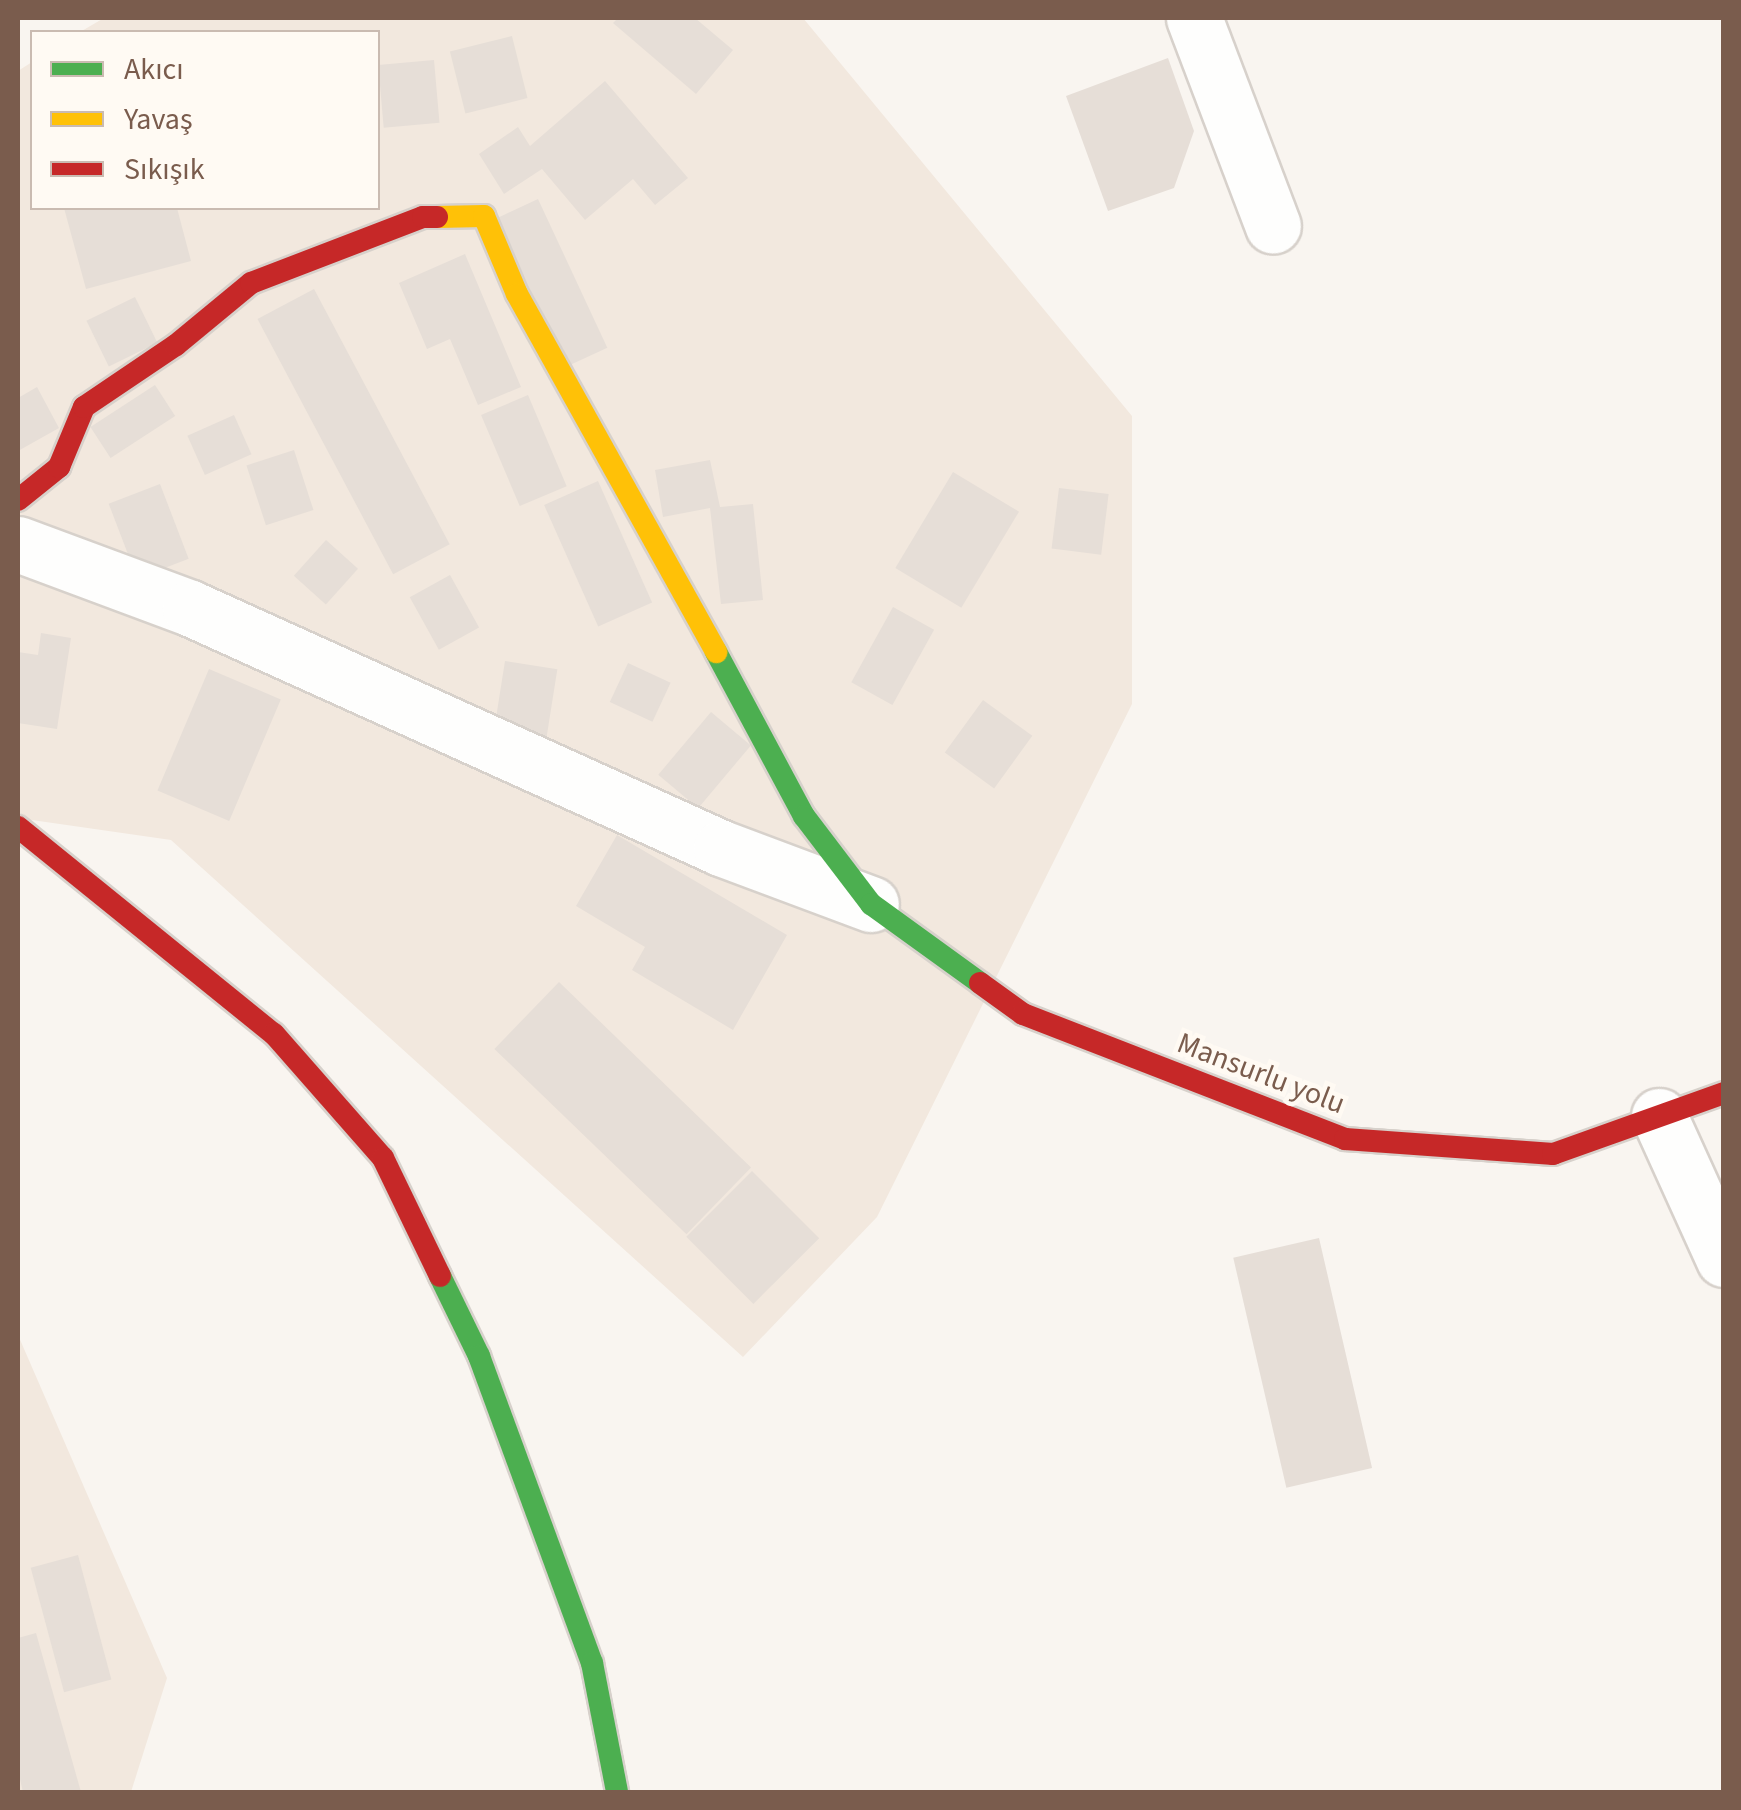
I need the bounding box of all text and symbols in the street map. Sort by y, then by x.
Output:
legend [30,30,380,210]
text: Akıcı [124,48,184,91]
text: Yavaş [124,98,192,141]
text: Sıkışık [124,148,205,191]
street label: Mansurlu yolu [1172,1026,1350,1122]

